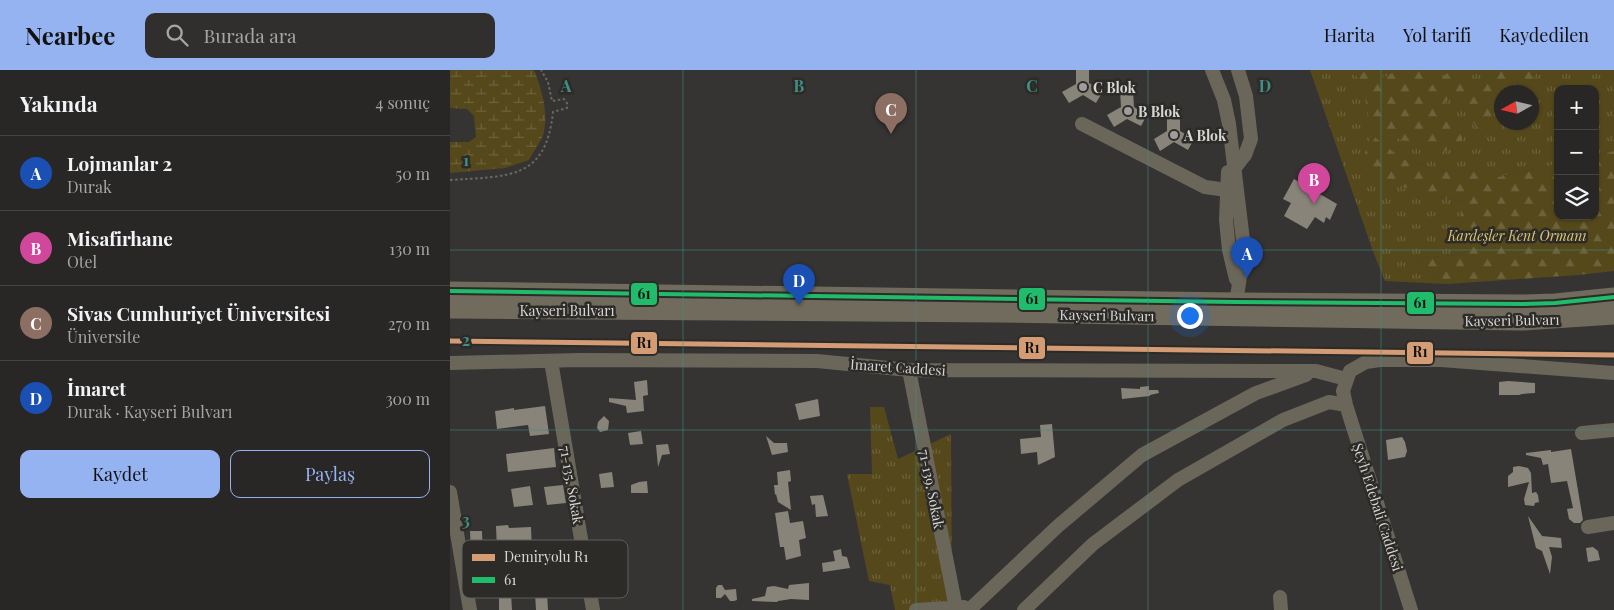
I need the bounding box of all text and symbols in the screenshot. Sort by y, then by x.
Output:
search box [145,13,495,58]
text: Nearbee [25,19,115,51]
icon: search [163,21,191,49]
text: Burada ara [203,22,297,48]
text: Harita [1324,23,1375,47]
text: Yol tarifi [1403,23,1471,47]
text: Kaydedilen [1499,23,1589,47]
text: A [560,75,572,96]
text: B [794,75,805,96]
text: C [1026,75,1038,96]
text: D [1259,75,1271,96]
place label: C Blok [1093,78,1136,97]
marker: C Blok [1077,81,1089,93]
north arrow [1494,85,1539,130]
map controls [1554,85,1599,220]
button: + [1554,85,1599,130]
text: Yakında [20,89,98,117]
text: 4 sonuç [376,92,430,113]
pin: C [875,93,907,134]
place label: B Blok [1138,102,1181,121]
marker: B Blok [1122,105,1134,117]
place label: A Blok [1183,126,1227,145]
marker: A Blok [1168,129,1180,141]
button: − [1554,130,1599,175]
text: 1 [463,149,469,170]
text: Lojmanlar 2 [67,150,172,176]
text: A [31,163,41,184]
text: 50 m [396,163,430,184]
pin: B [1298,163,1330,204]
button: layers [1554,175,1599,220]
text: Durak [67,176,112,197]
text: Misafirhane [67,225,173,251]
park label: Kardeşler Kent Ormanı [1446,226,1587,245]
pin: A [1231,237,1263,278]
text: B [31,238,41,259]
text: 130 m [389,238,430,259]
text: Otel [67,251,97,272]
pin: D [783,264,815,305]
line badge: 61 [630,282,658,306]
text: 61 [637,284,651,303]
line badge: 61 [1018,287,1046,311]
text: 61 [1025,289,1039,308]
line badge: 61 [1406,291,1435,315]
text: 61 [1413,293,1427,312]
text: Sivas Cumhuriyet Üniversitesi [67,300,330,326]
street label: Kayseri Bulvarı [519,301,615,320]
your location [1177,303,1203,329]
street label: Kayseri Bulvarı [1059,305,1155,325]
street label: Kayseri Bulvarı [1464,310,1560,330]
text: C [30,313,42,334]
text: 270 m [388,313,430,334]
text: Üniversite [67,326,140,347]
text: 2 [462,329,470,350]
line badge: R1 [630,331,658,355]
text: R1 [636,333,652,352]
line badge: R1 [1018,336,1046,360]
text: R1 [1024,338,1040,357]
line badge: R1 [1406,341,1434,365]
text: R1 [1412,342,1428,361]
street label: İmaret Caddesi [850,354,946,380]
text: İmaret [67,375,126,401]
text: D [30,388,42,409]
text: 300 m [385,388,430,409]
text: Durak · Kayseri Bulvarı [67,401,232,422]
street label: Şeyh Edebali Caddesi [1348,441,1408,573]
street label: 71-135. Sokak [556,444,588,526]
street label: 71-139. Sokak [915,448,949,531]
button: Kaydet [20,450,220,498]
button: Paylaş [230,450,430,498]
text: 3 [462,509,470,530]
legend [462,540,628,598]
text: Demiryolu R1 [504,547,588,566]
text: 61 [504,570,516,589]

